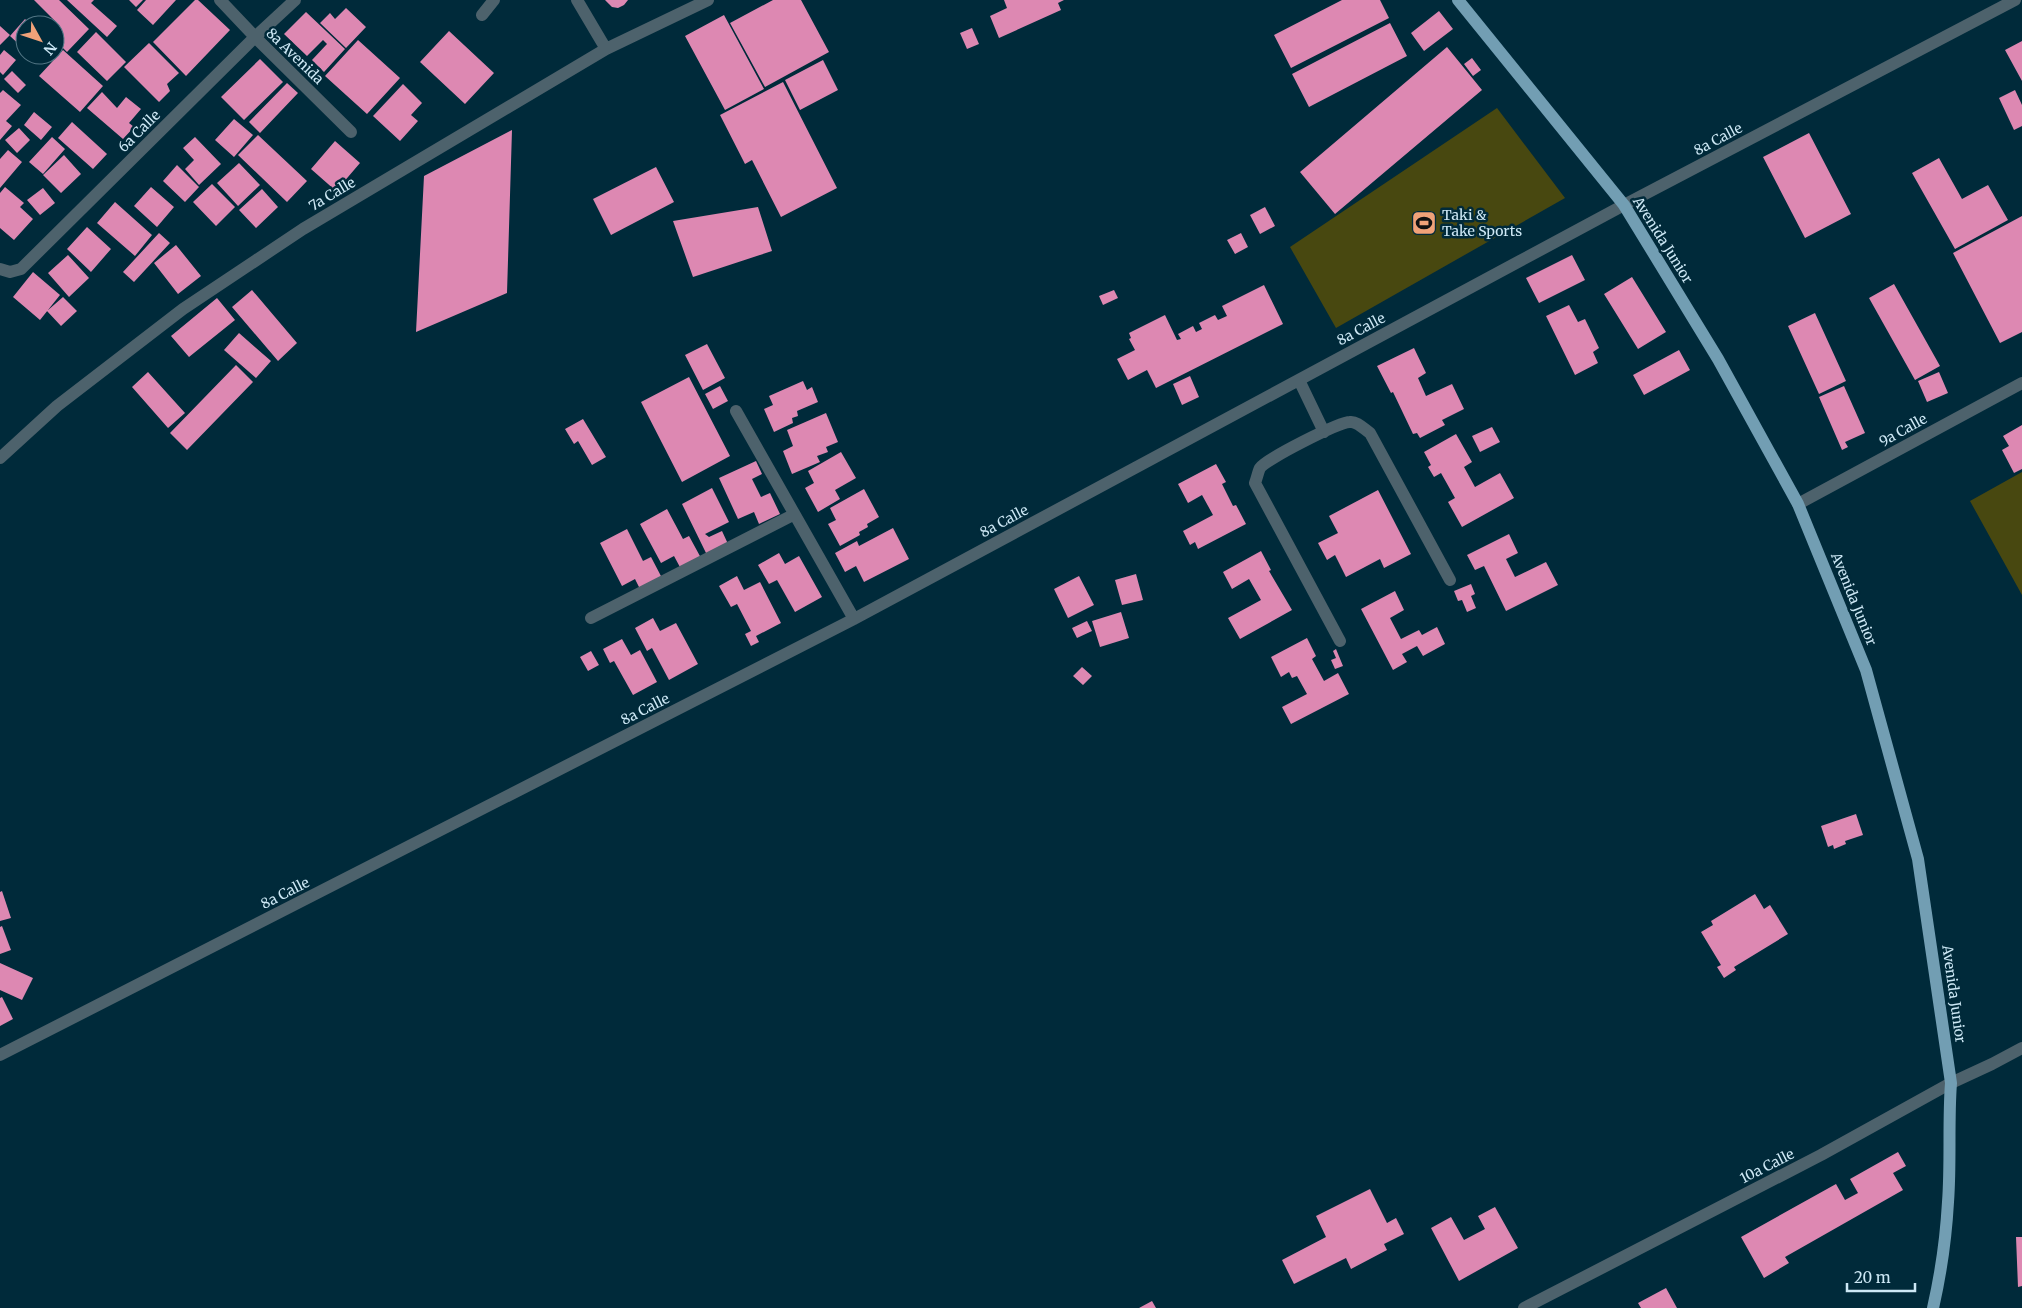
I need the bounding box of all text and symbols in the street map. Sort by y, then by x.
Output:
north arrow [15,15,65,65]
street label: 8a Avenida [262,24,328,88]
text: N [40,38,60,58]
street label: 6a Calle [114,106,164,156]
street label: 8a Calle [1691,119,1745,159]
street label: 7a Calle [305,173,359,215]
street label: Avenida Junior [1629,192,1697,287]
place label: Taki & Take Sports [1442,206,1522,240]
sports icon: Taki & Take Sports [1411,210,1437,236]
street label: 8a Calle [1334,309,1388,349]
street label: 9a Calle [1876,409,1930,451]
street label: 8a Calle [977,501,1031,541]
street label: Avenida Junior [1827,549,1881,648]
street label: 8a Calle [618,689,672,729]
street label: 8a Calle [258,873,312,913]
street label: Avenida Junior [1938,943,1970,1044]
street label: 10a Calle [1737,1145,1797,1187]
scale bar [1847,1260,1914,1292]
text: 20 m [1854,1268,1891,1287]

